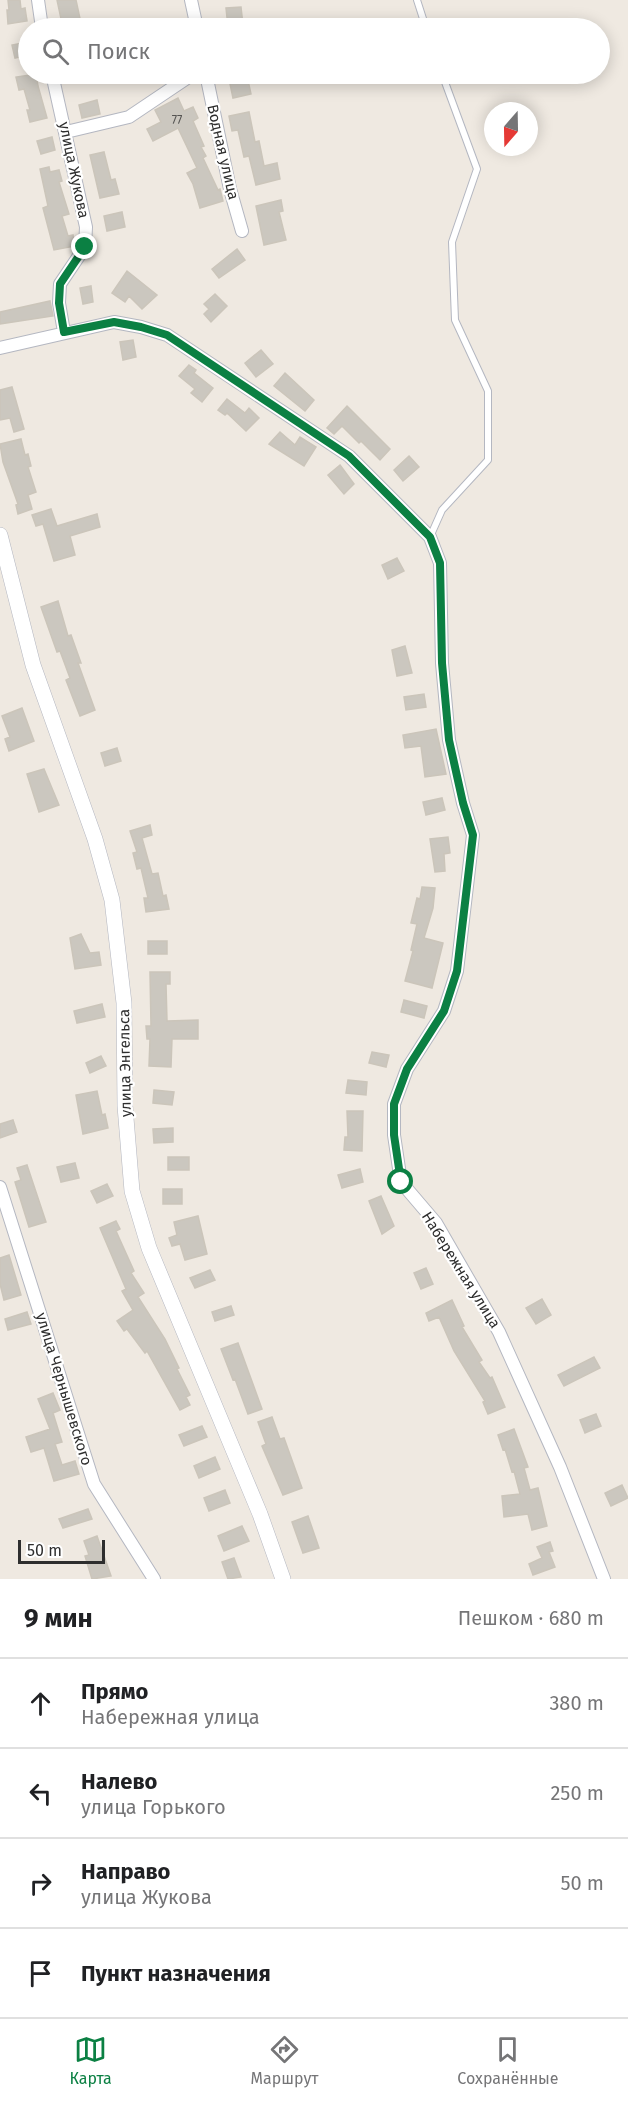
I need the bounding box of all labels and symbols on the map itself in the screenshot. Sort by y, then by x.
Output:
north arrow [484,102,538,156]
street label: Водная улица [203,103,243,201]
house number: 77 [172,113,182,127]
street label: улица Жукова [55,120,93,220]
route end [71,233,97,259]
street label: улица Энгельса [115,1009,135,1117]
route start [387,1168,413,1194]
street label: Набережная улица [418,1208,504,1332]
street label: улица Чернышевского [32,1310,96,1468]
scale bar [18,1537,105,1564]

